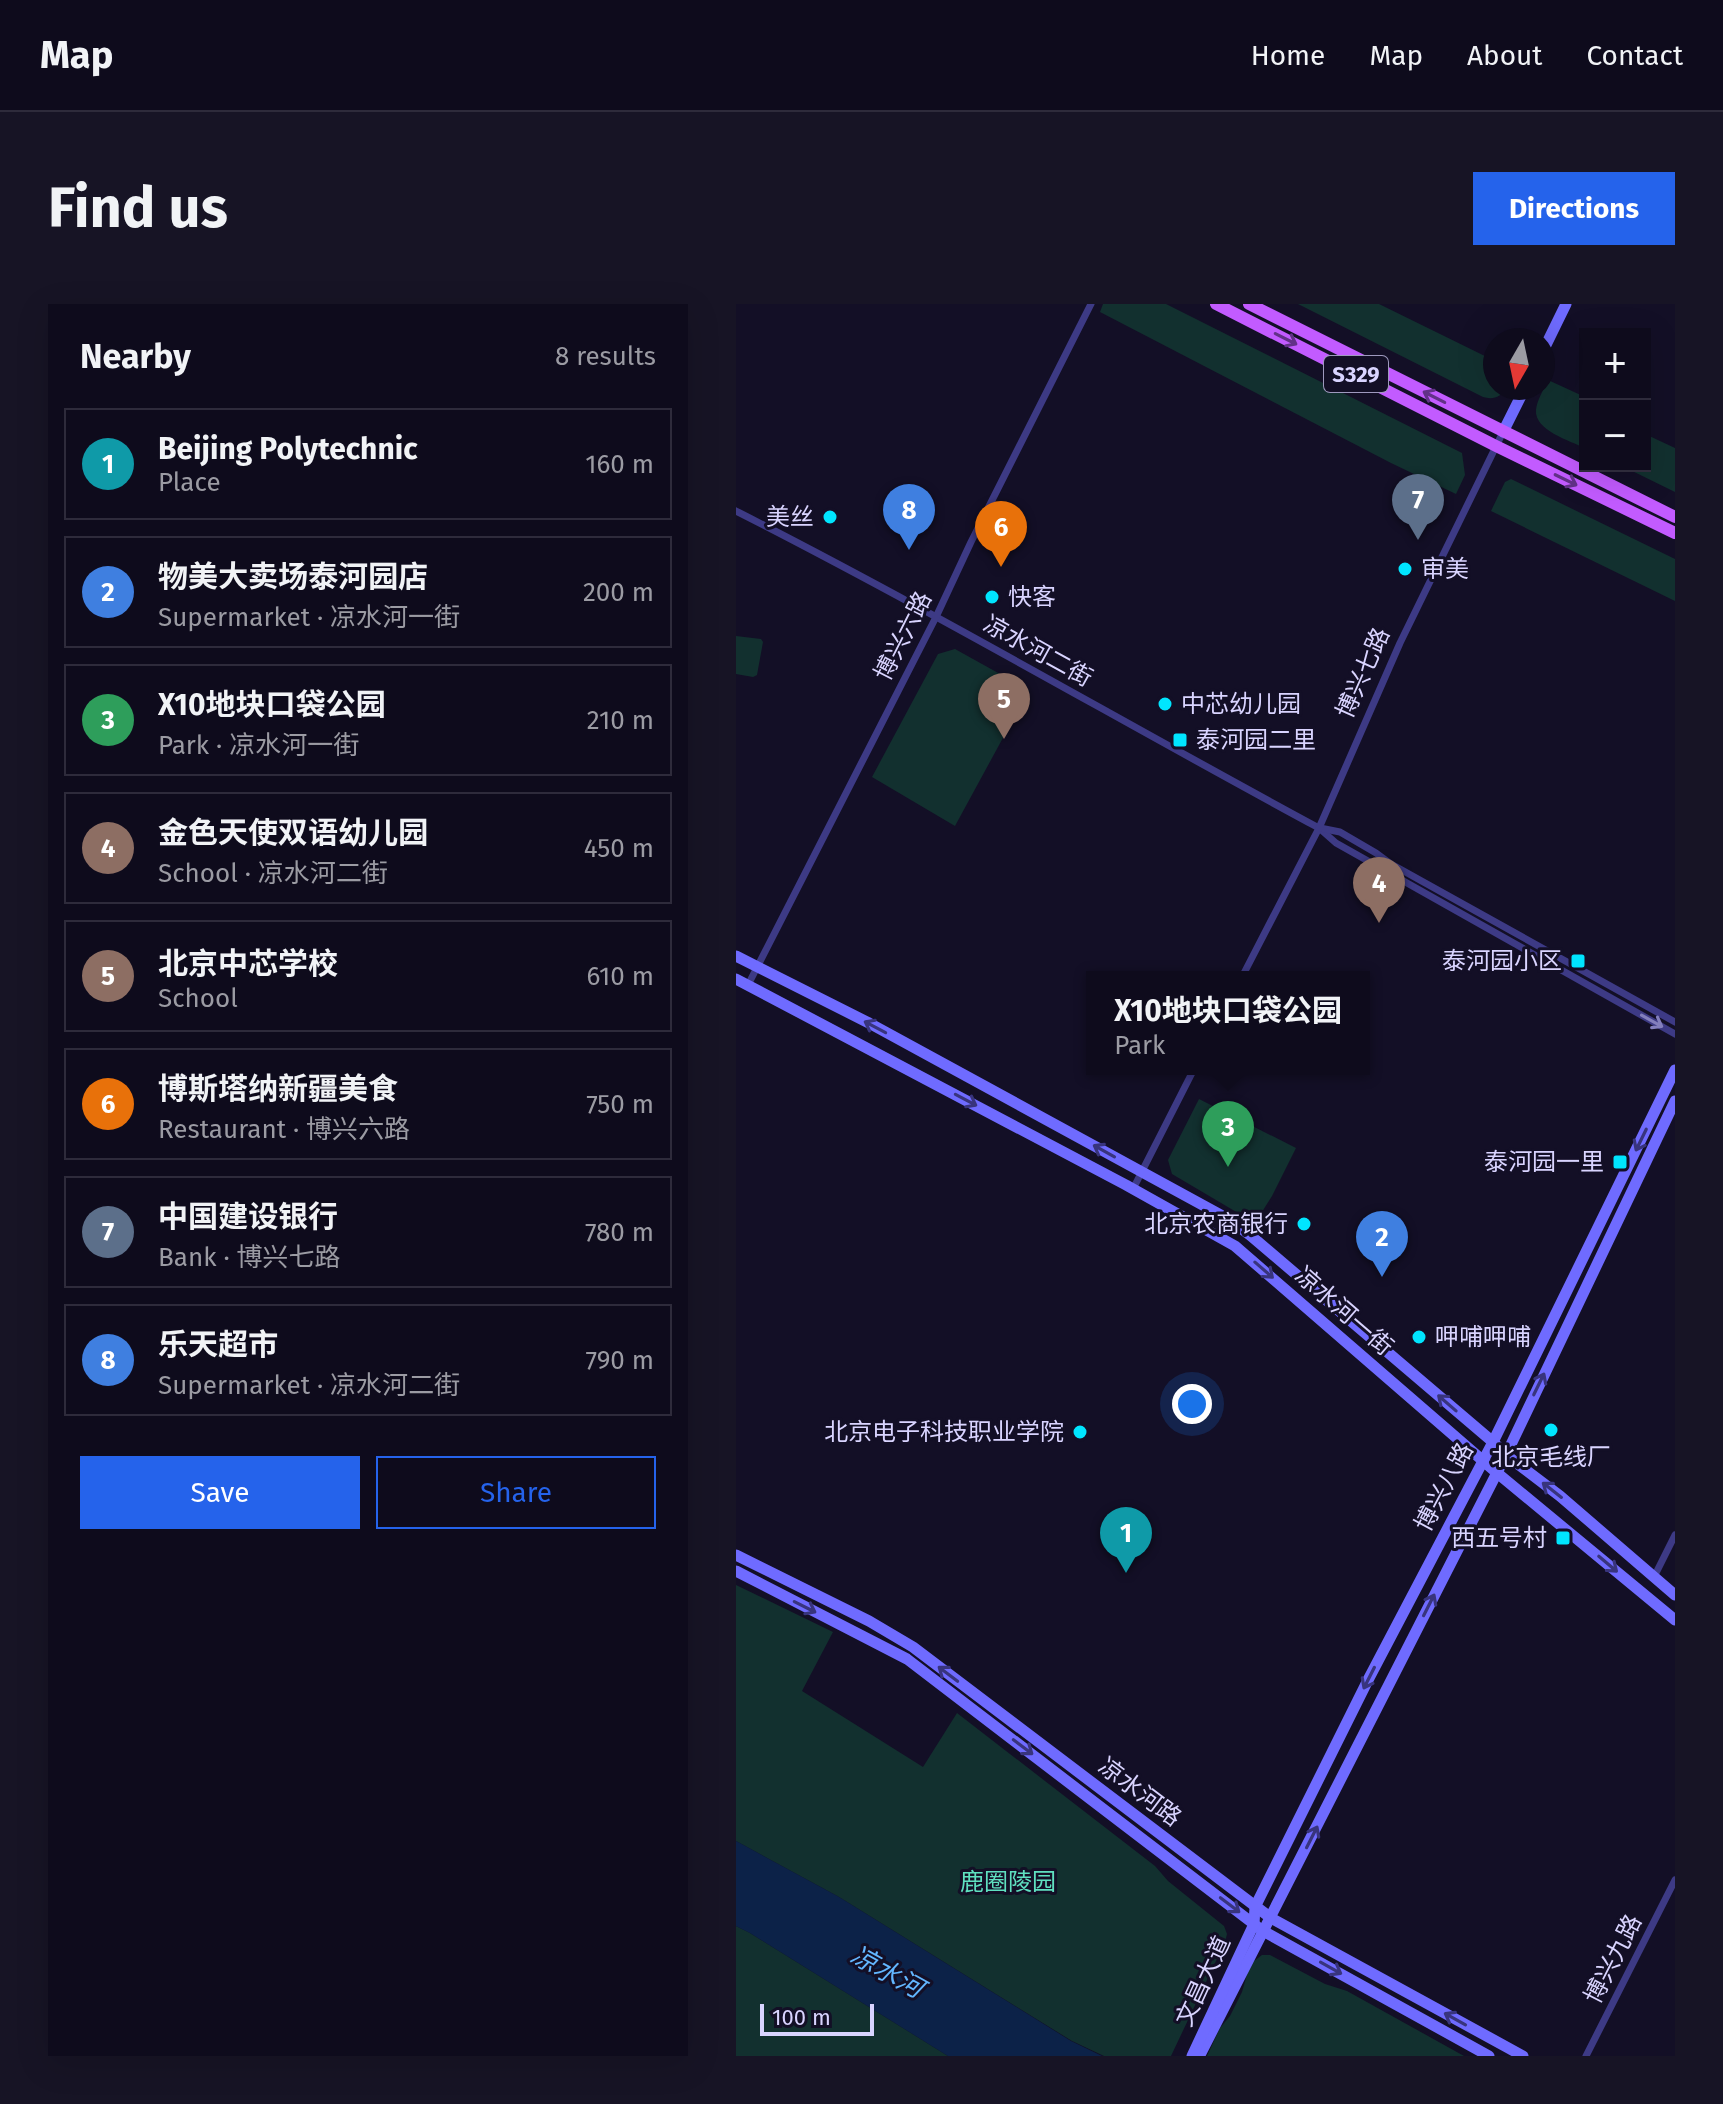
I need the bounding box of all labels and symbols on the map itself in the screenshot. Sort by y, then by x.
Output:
north arrow [1483,328,1555,400]
one-way arrow [1273,332,1297,347]
road number: S329 [1324,356,1388,392]
one-way arrow [1422,389,1446,404]
one-way arrow [1554,473,1578,489]
pin: 7 [1392,474,1444,540]
pin: 8 [883,484,935,550]
pin: 6 [975,501,1027,567]
place label: 美丝 [766,503,814,531]
marker: 美丝 [821,508,839,526]
place label: 审美 [1421,555,1469,583]
marker: 审美 [1396,560,1414,578]
place label: 快客 [1008,583,1056,611]
street label: 博兴六路 [869,587,937,685]
marker: 快客 [983,588,1001,606]
street label: 凉水河二街 [979,610,1097,692]
street label: 博兴七路 [1331,623,1395,723]
pin: 5 [978,673,1030,739]
place label: 中芯幼儿园 [1181,690,1301,718]
marker: 中芯幼儿园 [1156,695,1174,713]
place label: 泰河园二里 [1196,726,1316,754]
marker: 泰河园二里 [1171,731,1189,749]
pin: 4 [1353,857,1405,923]
place label: 泰河园小区 [1442,947,1562,975]
marker: 泰河园小区 [1569,952,1587,970]
one-way arrow [1640,1013,1663,1029]
one-way arrow [864,1018,888,1034]
one-way arrow [953,1093,977,1109]
pin: 3 [1202,1101,1254,1167]
one-way arrow [1633,1127,1648,1151]
one-way arrow [1093,1142,1116,1158]
place label: 泰河园一里 [1484,1148,1604,1176]
marker: 泰河园一里 [1611,1153,1629,1171]
place label: 北京农商银行 [1144,1210,1288,1238]
pin: 2 [1356,1211,1408,1277]
marker: 北京农商银行 [1295,1215,1313,1233]
one-way arrow [1253,1261,1273,1279]
street label: 凉水河一街 [1290,1261,1398,1361]
place label: 呷哺呷哺 [1435,1323,1531,1351]
marker: 呷哺呷哺 [1410,1328,1428,1346]
one-way arrow [1532,1373,1547,1397]
your location [1172,1384,1212,1424]
one-way arrow [1438,1394,1458,1412]
place label: 北京电子科技职业学院 [824,1418,1064,1446]
marker: 北京毛线厂 [1542,1421,1560,1439]
marker: 北京电子科技职业学院 [1071,1423,1089,1441]
street label: 博兴八路 [1409,1438,1479,1536]
place label: 北京毛线厂 [1491,1443,1611,1471]
one-way arrow [1541,1482,1563,1499]
pin: 1 [1100,1507,1152,1573]
place label: 西五号村 [1451,1524,1547,1552]
marker: 西五号村 [1554,1529,1572,1547]
one-way arrow [1597,1555,1617,1573]
one-way arrow [1422,1593,1438,1617]
one-way arrow [793,1600,817,1615]
one-way arrow [938,1665,959,1682]
one-way arrow [1361,1666,1377,1690]
one-way arrow [1012,1739,1033,1756]
street label: 凉水河路 [1093,1752,1187,1832]
one-way arrow [1305,1825,1320,1849]
park label: 鹿圈陵园 [960,1868,1056,1896]
one-way arrow [1219,1897,1240,1914]
street label: 博兴九路 [1579,1910,1647,2008]
street label: 文昌大道 [1170,1932,1236,2030]
water label: 凉水河 [845,1940,933,2007]
one-way arrow [1319,1961,1343,1977]
scale bar [760,2000,874,2036]
one-way arrow [1443,2010,1467,2026]

